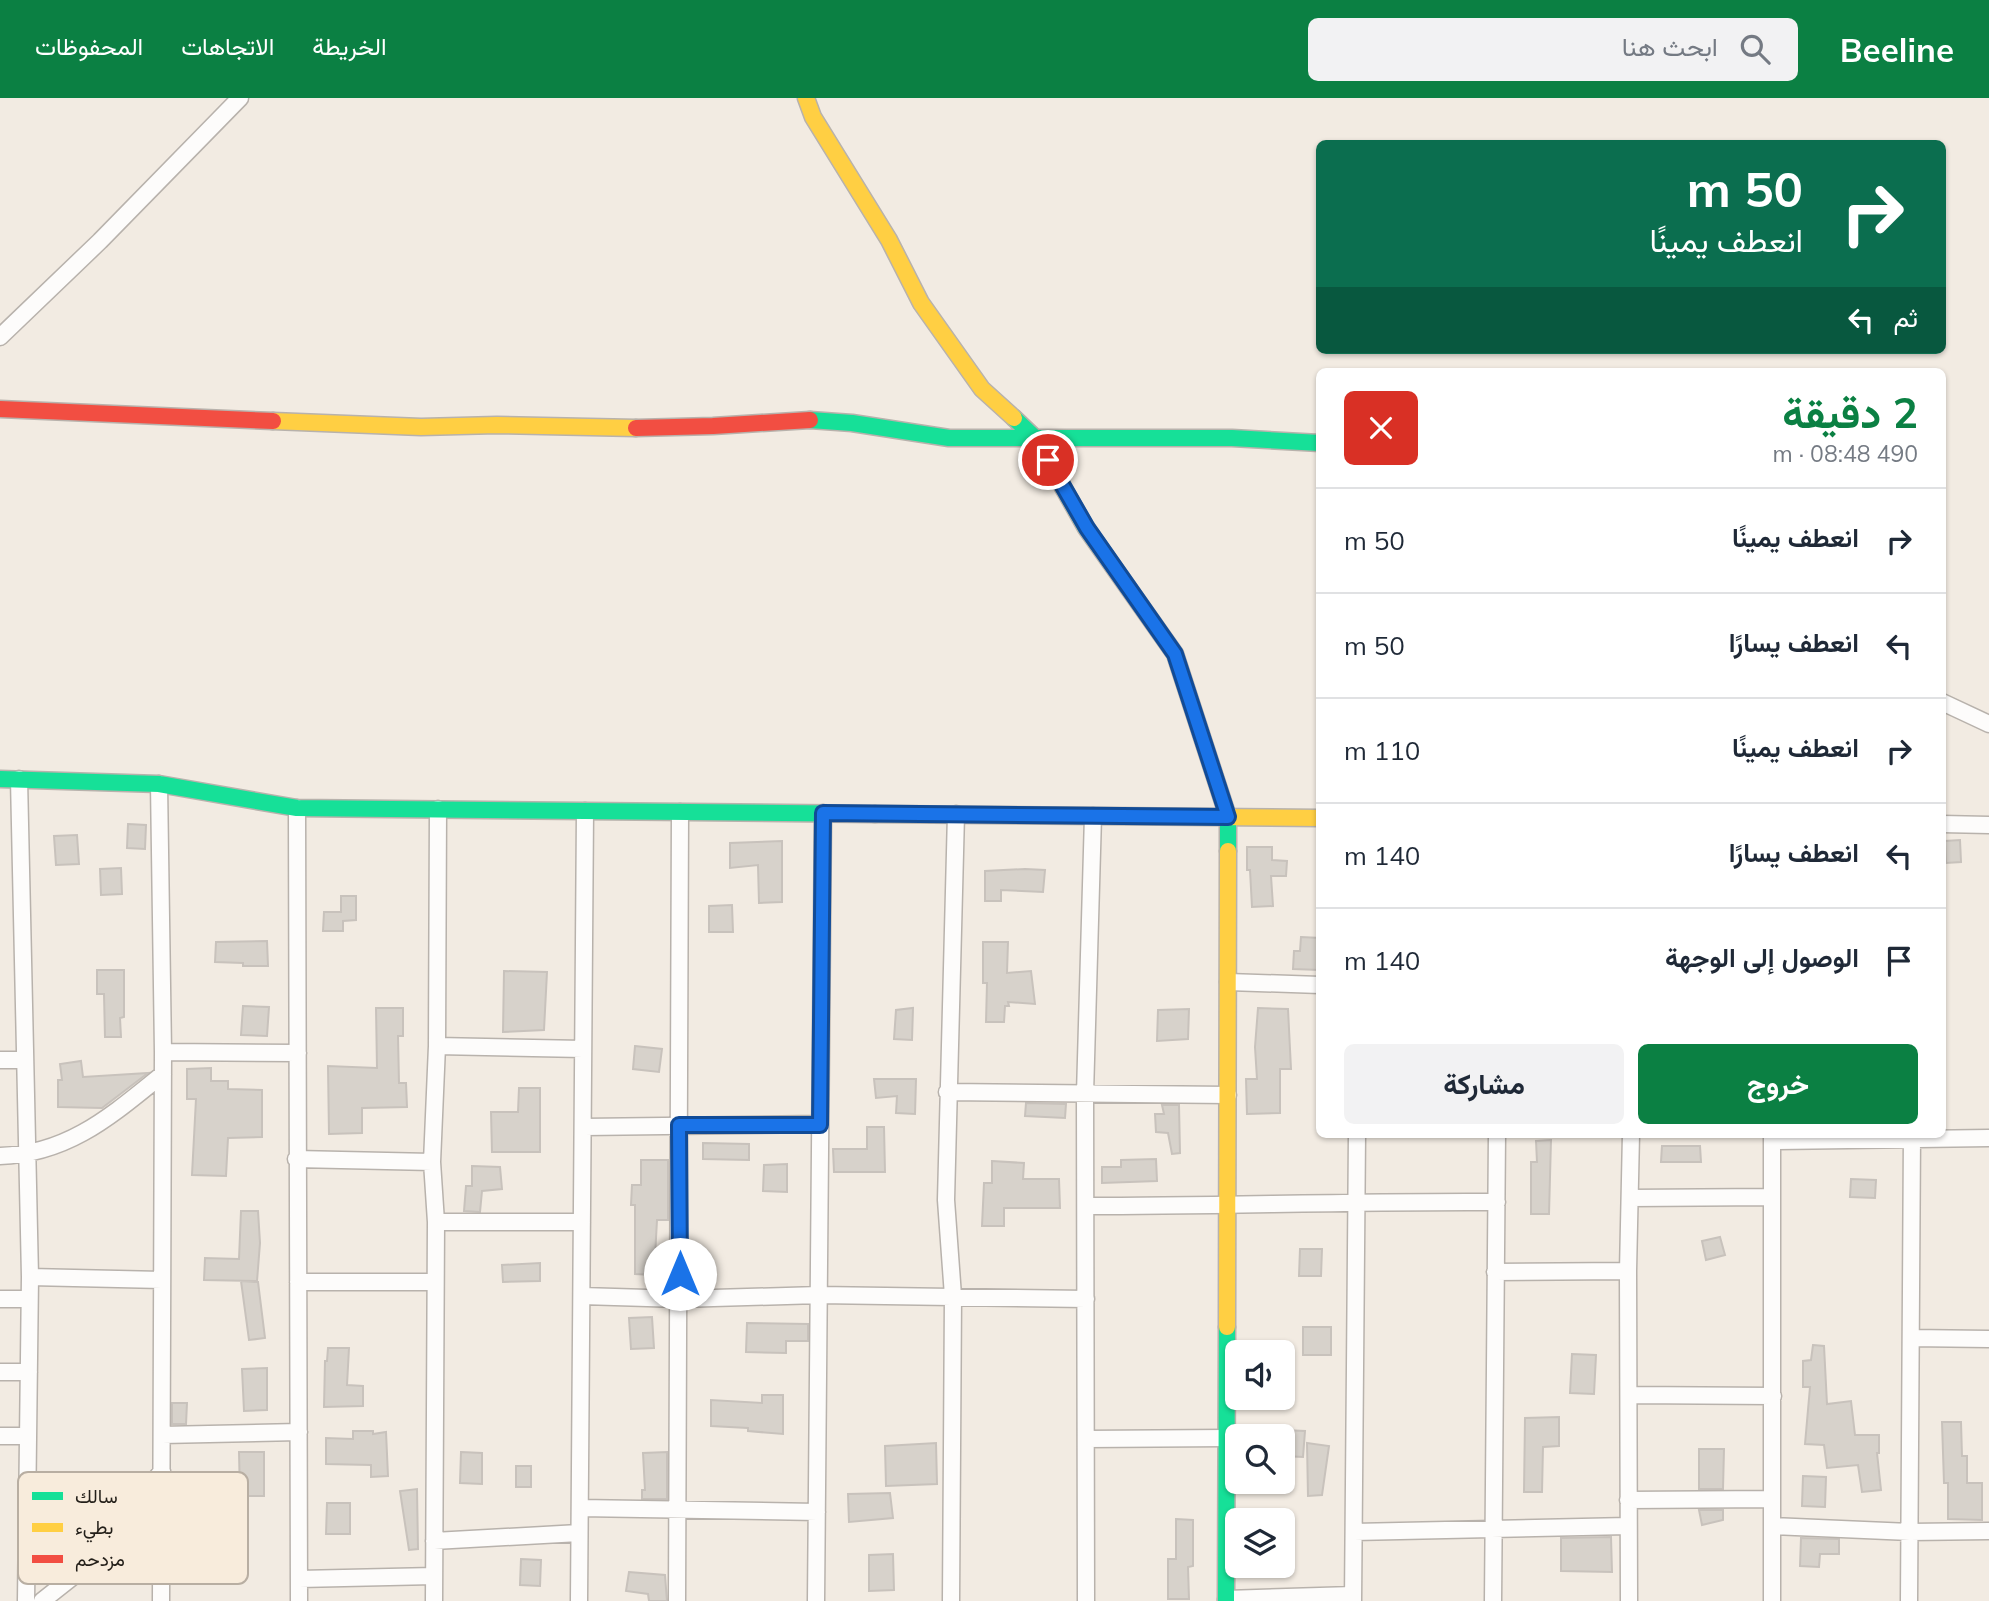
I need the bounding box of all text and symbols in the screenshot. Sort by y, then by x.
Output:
search box [1308,18,1798,81]
text: Beeline [1840,29,1954,70]
text: ابحث هنا [1622,30,1718,63]
icon: search [1736,30,1774,68]
text: المحفوظات [35,31,143,61]
text: الاتجاهات [181,31,274,61]
text: الخريطة [312,31,387,61]
text: 50 m [1687,158,1803,219]
icon: right [1827,168,1918,259]
text: انعطف يمينًا [1649,220,1803,260]
icon: left [1842,301,1880,339]
text: ثم [1894,301,1918,334]
text: 2 دقيقة [1782,386,1918,439]
button: close [1344,391,1418,465]
pin [1018,430,1078,490]
text: 490 m · 08:48 [1773,439,1918,468]
icon: arrive [1029,441,1067,479]
text: انعطف يمينًا [1732,521,1859,554]
icon: right [1880,522,1918,560]
text: 50 m [1344,524,1405,557]
text: انعطف يسارًا [1729,626,1859,659]
icon: left [1880,627,1918,665]
text: 50 m [1344,629,1405,662]
text: انعطف يمينًا [1732,731,1859,764]
icon: right [1880,732,1918,770]
text: 110 m [1344,734,1420,767]
text: انعطف يسارًا [1729,836,1859,869]
icon: left [1880,837,1918,875]
text: 140 m [1344,839,1420,872]
text: الوصول إلى الوجهة [1665,941,1859,974]
icon: arrive [1880,942,1918,980]
text: 140 m [1344,944,1420,977]
button: مشاركة [1344,1044,1624,1124]
button: خروج [1638,1044,1918,1124]
position arrow [643,1237,717,1311]
map controls [1225,1340,1295,1578]
button: sound [1225,1340,1295,1410]
button: search [1225,1424,1295,1494]
legend [18,1472,248,1584]
text: سالك [75,1484,118,1508]
button: layers [1225,1508,1295,1578]
text: بطيء [75,1515,113,1543]
text: مزدحم [75,1547,125,1572]

